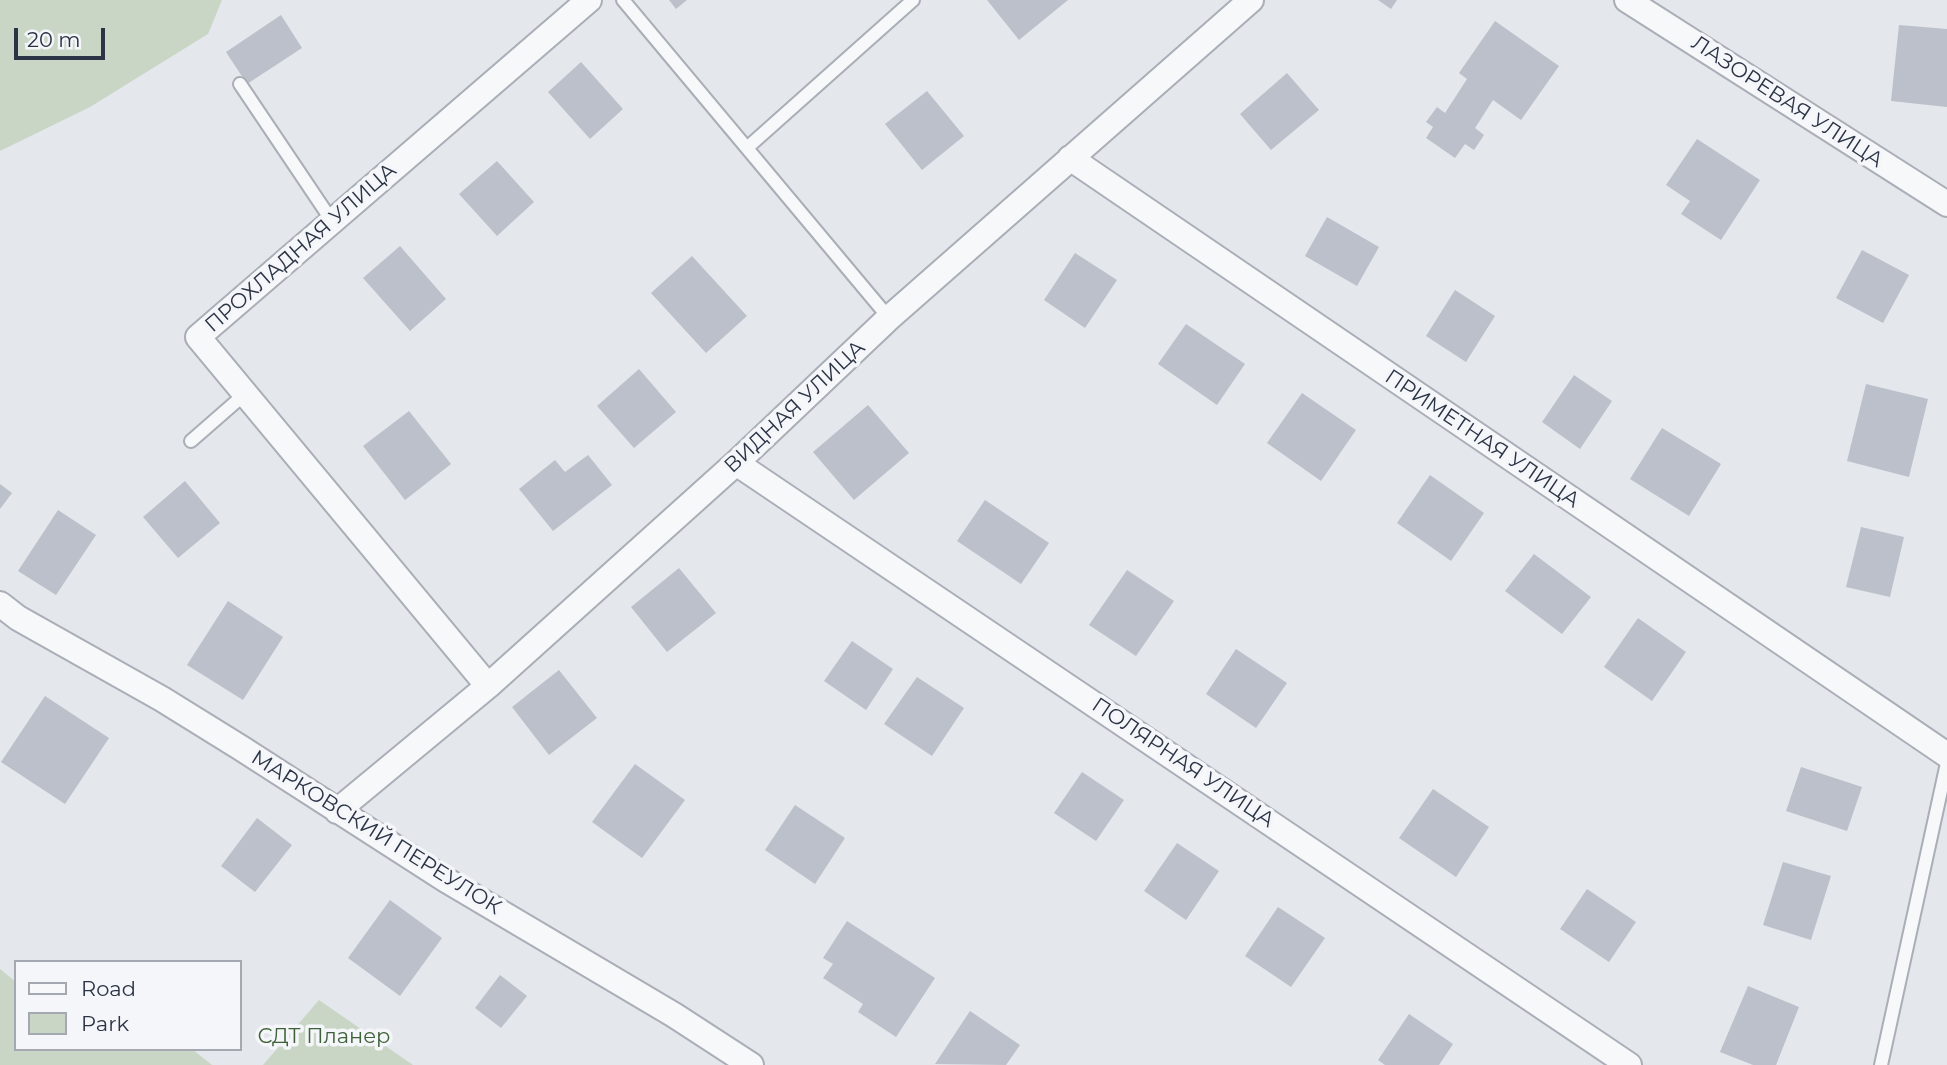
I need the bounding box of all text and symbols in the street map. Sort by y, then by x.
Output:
scale bar [18,14,108,58]
text: 20 m [27,27,81,52]
street label: ЛАЗОРЕВАЯ УЛИЦА [1686,31,1888,173]
street label: ПРОХЛАДНАЯ УЛИЦА [200,158,402,338]
street label: ВИДНАЯ УЛИЦА [719,335,871,479]
street label: ПРИМЕТНАЯ УЛИЦА [1380,364,1584,514]
street label: ПОЛЯРНАЯ УЛИЦА [1087,693,1279,833]
street label: МАРКОВСКИЙ ПЕРЕУЛОК [246,745,506,921]
legend [14,960,242,1051]
text: Road [81,976,136,1001]
text: Park [81,1011,129,1036]
park label: СДТ Планер [257,1024,391,1050]

